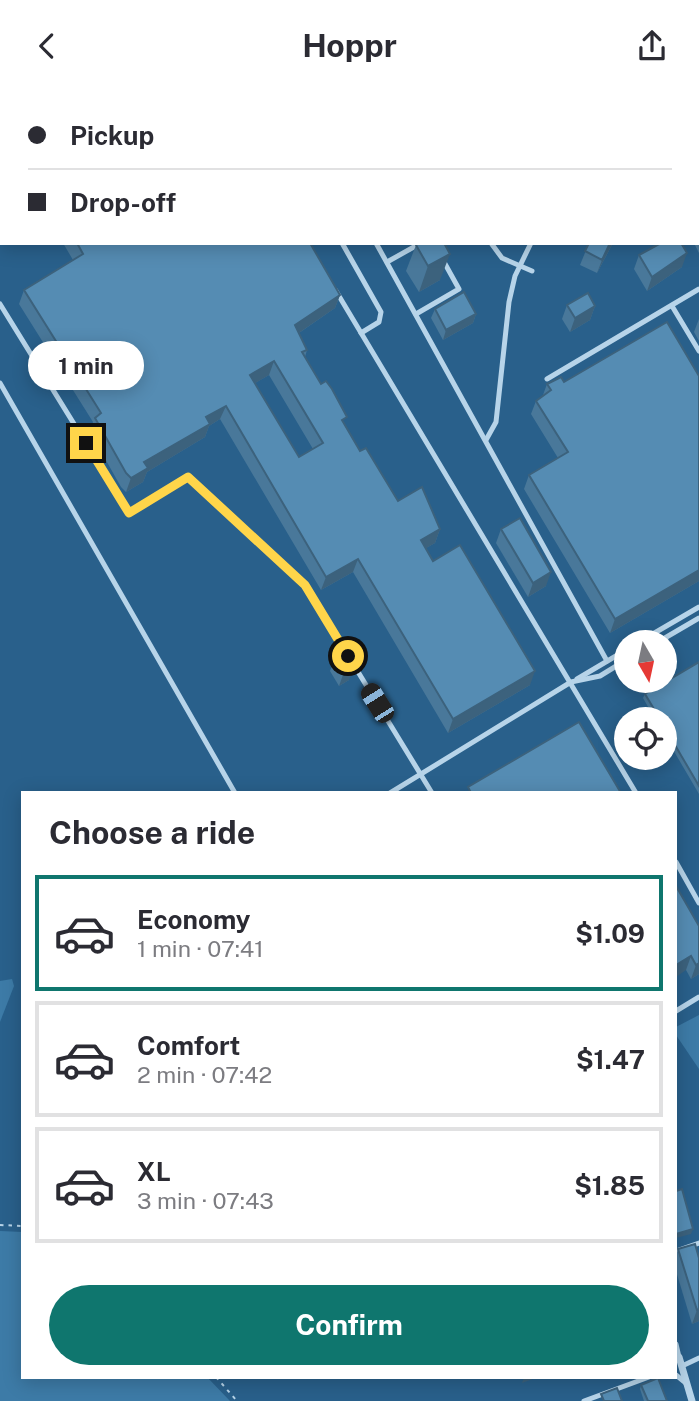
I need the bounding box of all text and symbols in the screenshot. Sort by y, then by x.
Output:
icon: back [28,27,66,65]
text: Hoppr [302,27,397,64]
icon: share [633,27,671,65]
text: Pickup [70,120,154,151]
text: Drop-off [70,187,176,218]
callout: 1 min [28,341,144,391]
text: 1 min [58,352,114,379]
route end [70,427,102,459]
north arrow [614,630,677,693]
map controls [614,630,677,770]
route start [332,640,364,672]
car [357,680,398,726]
button: locate [614,707,677,770]
text: Choose a ride [49,814,255,851]
icon: car [53,902,116,965]
text: Economy [137,904,250,935]
text: $1.09 [575,918,645,949]
text: 1 min · 07:41 [137,935,264,962]
icon: car [53,1028,116,1091]
text: Comfort [137,1030,240,1061]
text: $1.47 [576,1044,645,1075]
text: 2 min · 07:42 [137,1061,272,1088]
icon: car [53,1154,116,1217]
text: XL [137,1156,171,1187]
text: $1.85 [574,1170,645,1201]
text: 3 min · 07:43 [137,1187,274,1214]
button: Confirm [49,1285,649,1365]

